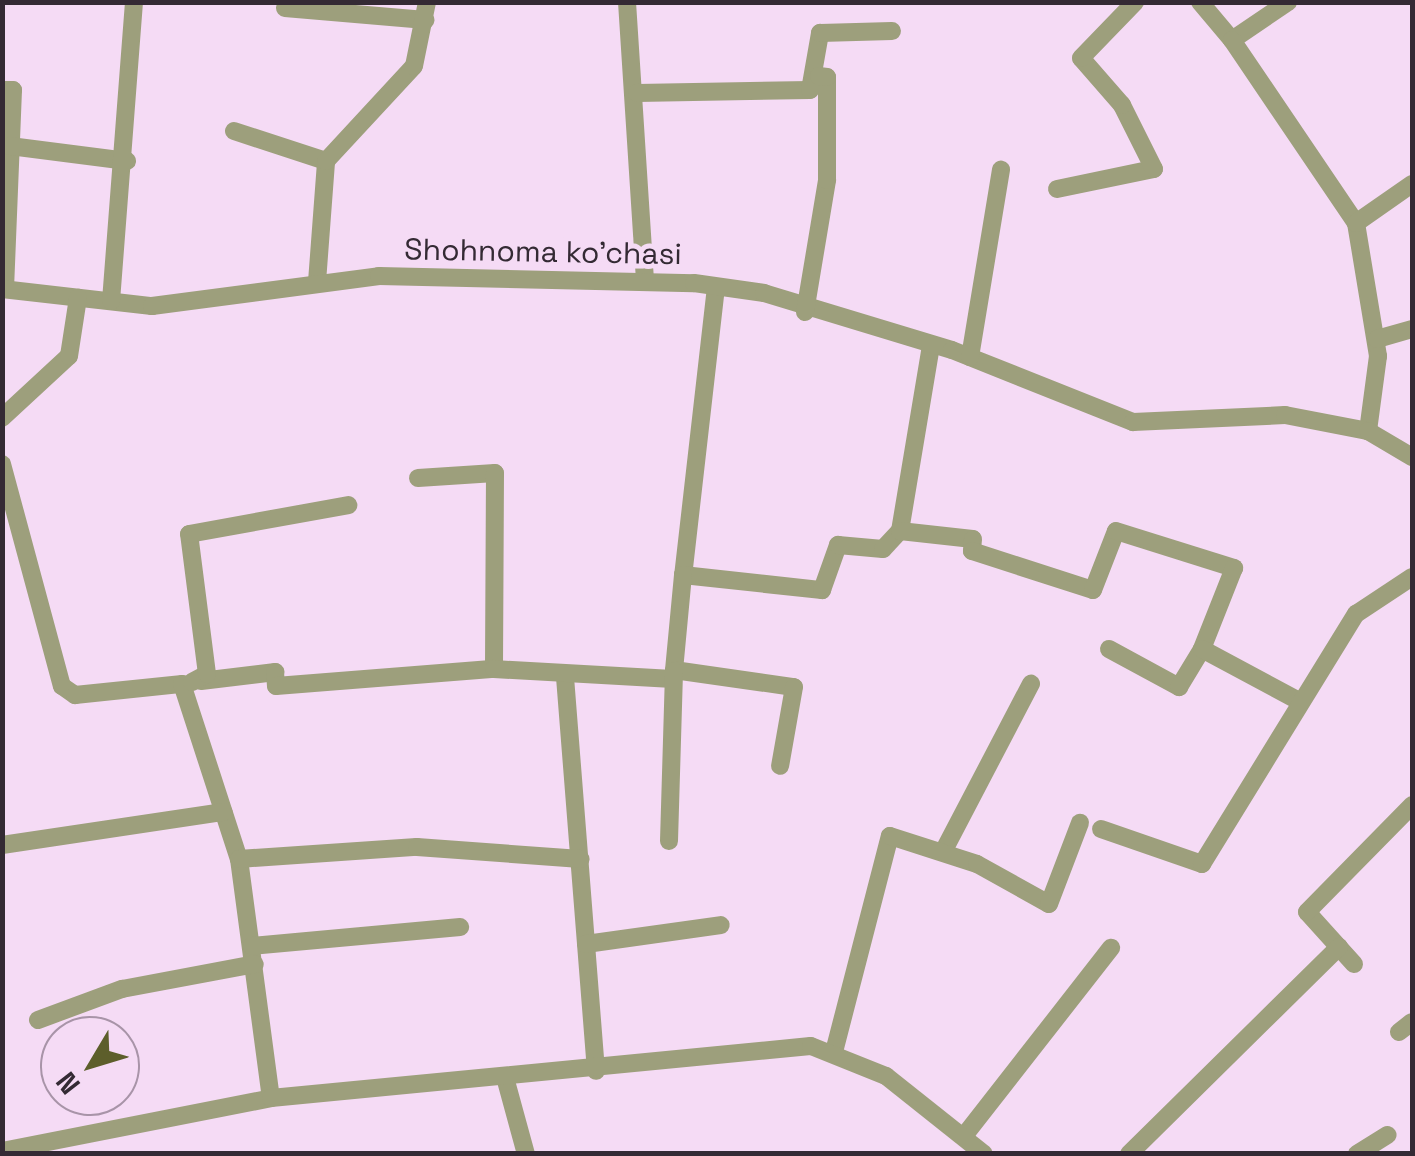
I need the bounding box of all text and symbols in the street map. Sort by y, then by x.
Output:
street label: Shohnoma ko'chasi [404,232,682,272]
north arrow [40,1016,140,1116]
text: N [48,1065,88,1102]

